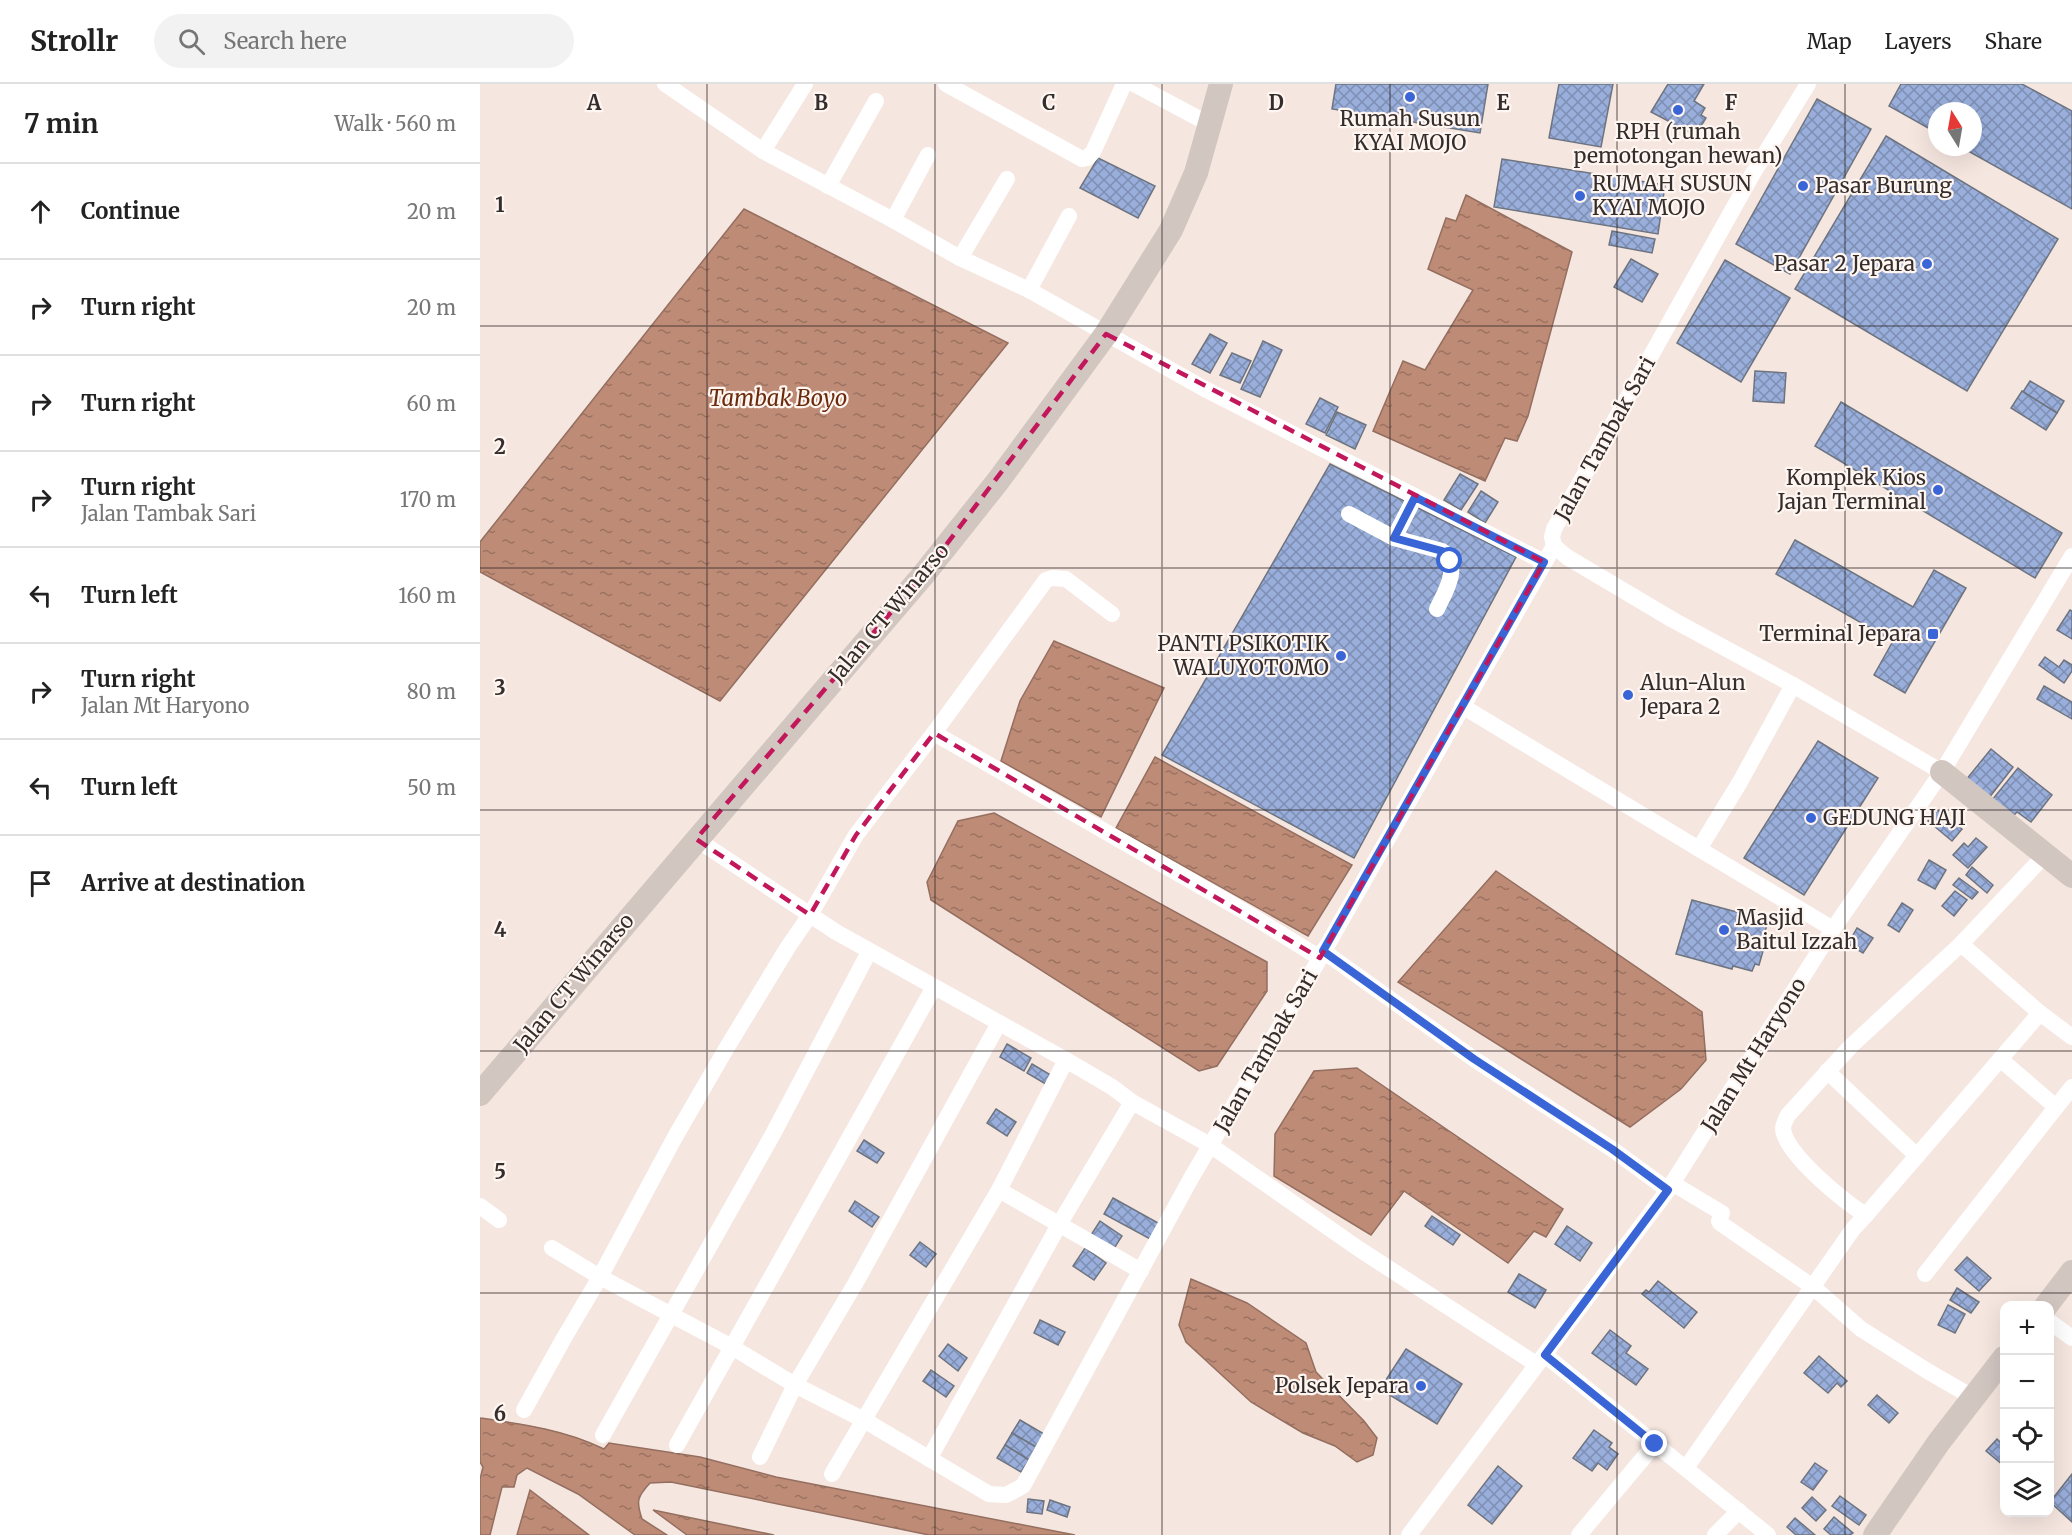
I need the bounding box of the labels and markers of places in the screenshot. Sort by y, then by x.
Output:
marker: Rumah Susun KYAI MOJO [1403,90,1417,104]
marker: RPH (rumah pemotongan hewan) [1671,103,1685,117]
place label: Rumah Susun KYAI MOJO [1340,105,1480,156]
place label: RPH (rumah pemotongan hewan) [1574,118,1782,169]
place label: RUMAH SUSUN KYAI MOJO [1592,170,1752,221]
place label: Pasar Burung [1815,172,1952,199]
marker: Pasar Burung [1796,179,1810,193]
marker: RUMAH SUSUN KYAI MOJO [1573,189,1587,203]
place label: Pasar 2 Jepara [1774,250,1915,277]
marker: Pasar 2 Jepara [1920,257,1934,271]
place label: Komplek Kios Jajan Terminal [1777,464,1926,515]
marker: Komplek Kios Jajan Terminal [1931,483,1945,497]
place label: Terminal Jepara [1759,620,1921,647]
marker: Terminal Jepara [1926,627,1940,641]
place label: PANTI PSIKOTIK WALUYOTOMO [1157,630,1330,681]
marker: PANTI PSIKOTIK WALUYOTOMO [1334,649,1348,663]
place label: Alun-Alun Jepara 2 [1639,669,1746,720]
marker: Alun-Alun Jepara 2 [1621,688,1635,702]
place label: GEDUNG HAJI [1823,804,1966,831]
marker: GEDUNG HAJI [1804,811,1818,825]
place label: Masjid Baitul Izzah [1736,904,1857,955]
marker: Masjid Baitul Izzah [1717,923,1731,937]
place label: Polsek Jepara [1275,1372,1409,1399]
marker: Polsek Jepara [1414,1379,1428,1393]

